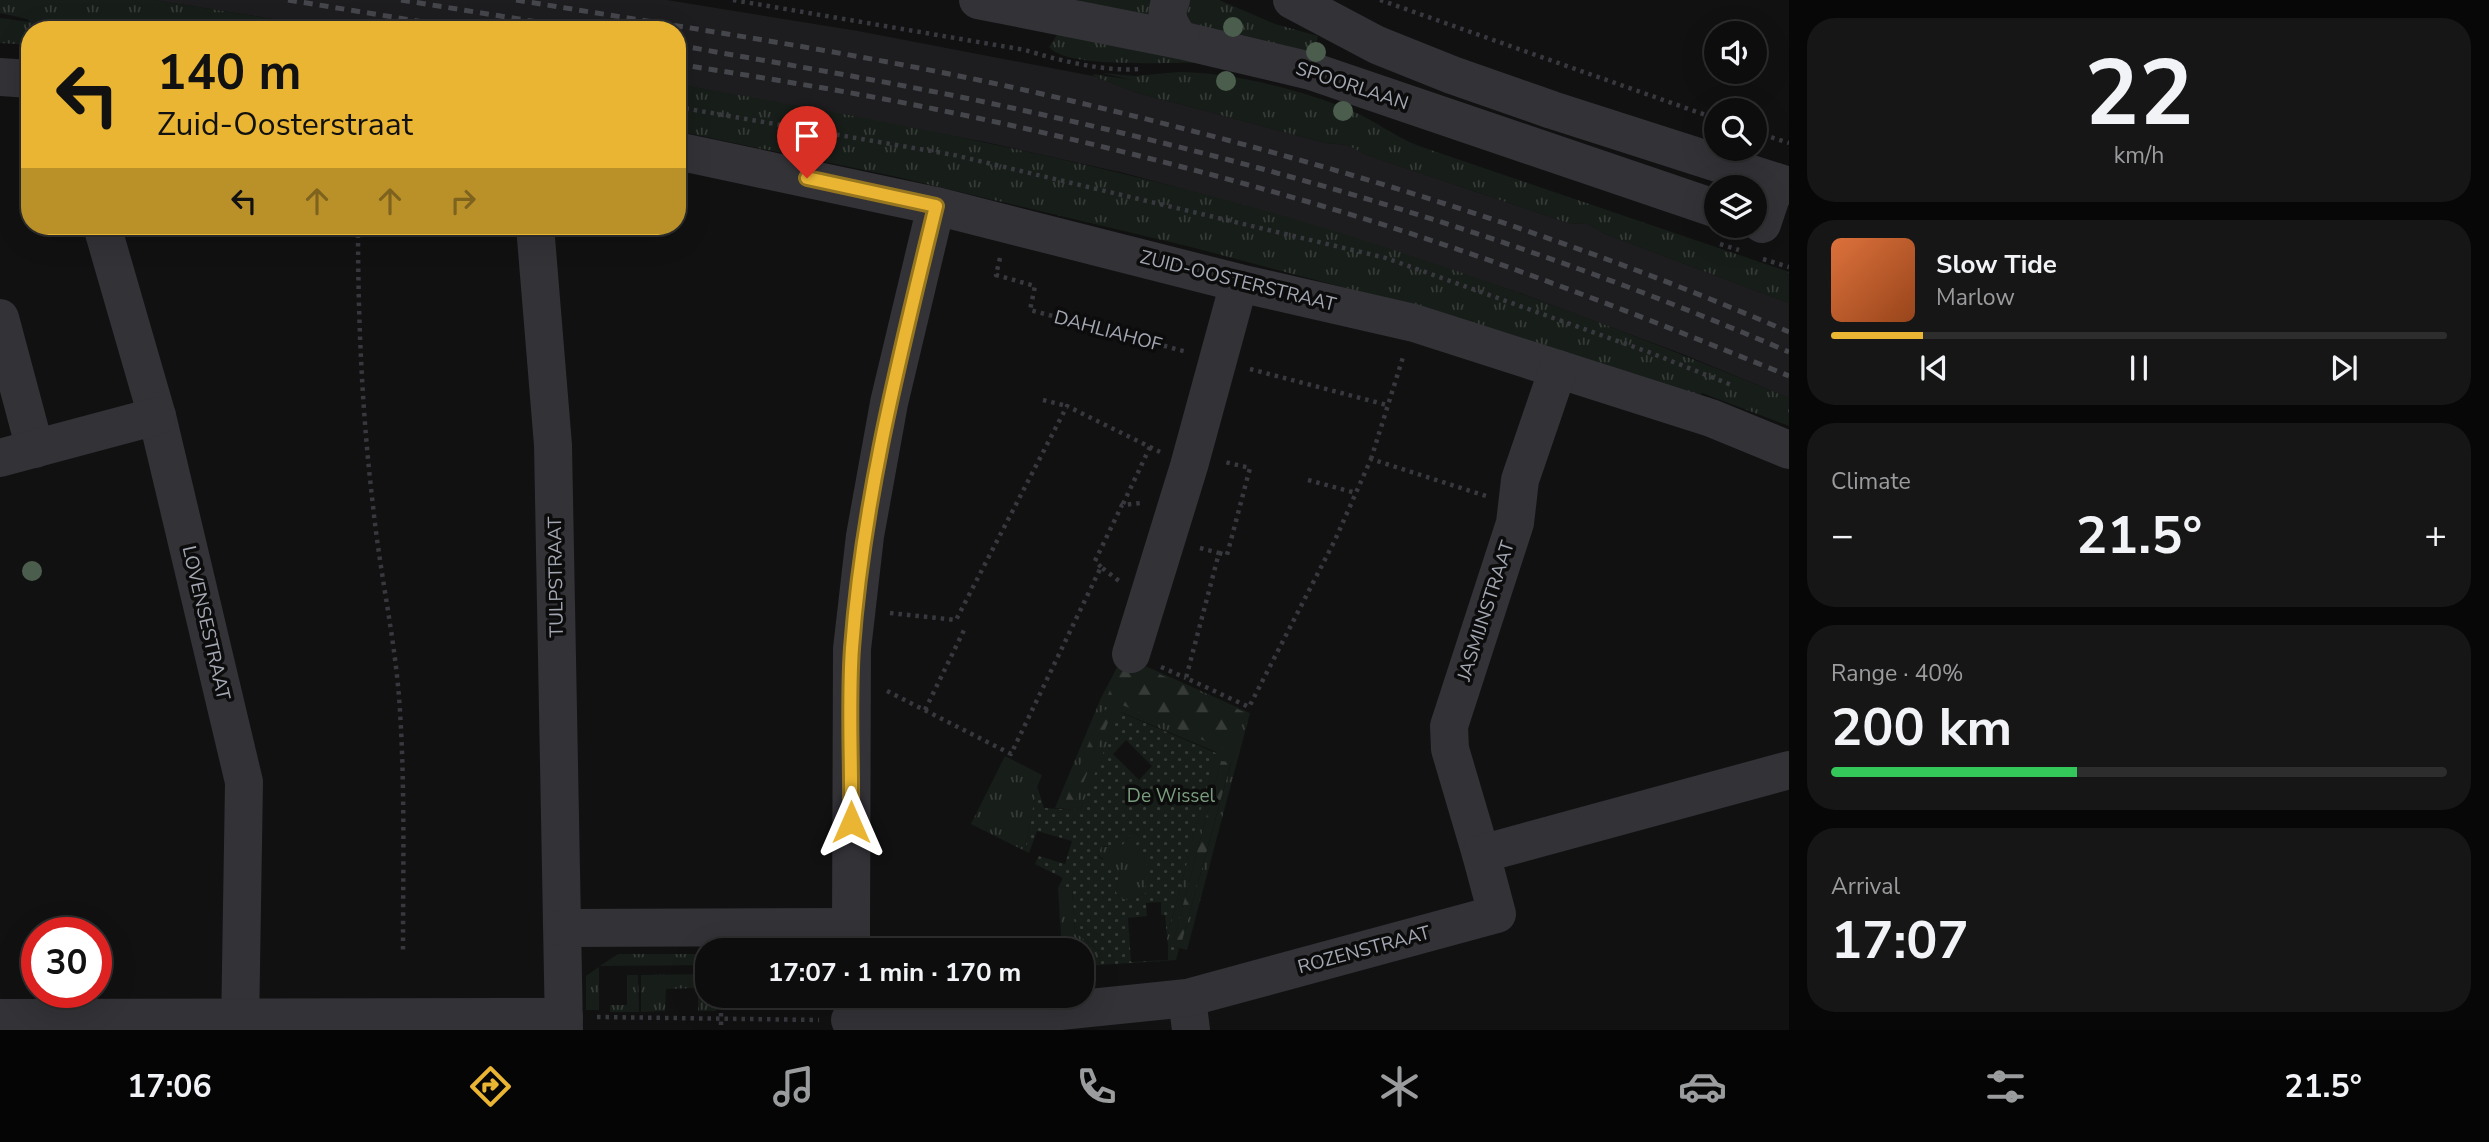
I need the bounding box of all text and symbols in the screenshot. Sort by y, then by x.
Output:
map controls [1704,21,1767,238]
button: sound [1704,21,1767,84]
text: 22 [2084,32,2194,156]
text: 140 m [157,39,301,106]
icon: left [42,49,133,140]
street label: SPOORLAAN [1292,56,1412,116]
button: search [1704,98,1767,161]
text: Zuid-Oosterstraat [157,103,413,146]
pin [777,106,837,178]
icon: arrive [788,117,826,155]
text: km/h [2114,140,2164,171]
button: layers [1704,175,1767,238]
icon: left [225,182,263,220]
icon: ahead [298,182,336,220]
icon: ahead [371,182,409,220]
icon: right [444,182,482,220]
street label: ZUID-OOSTERSTRAAT [1137,244,1339,318]
text: Slow Tide [1936,247,2057,282]
text: Marlow [1936,282,2015,313]
street label: DAHLIAHOF [1051,304,1165,358]
icon: previous [1915,349,1953,387]
icon: pause [2120,349,2158,387]
icon: next [2325,349,2363,387]
text: Climate [1831,466,1911,497]
text: 21.5° [2076,500,2202,571]
text: − [1831,510,1854,561]
text: + [2424,510,2447,561]
street label: TULPSTRAAT [542,516,570,638]
street label: JASMIJNSTRAAT [1451,537,1521,685]
street label: LOVENSESTRAAT [176,543,237,703]
text: Range · 40% [1831,658,1963,689]
text: 200 km [1831,692,2012,763]
park label: De Wissel [1127,783,1216,809]
position arrow [814,785,888,859]
text: Arrival [1831,871,1900,902]
text: 17:07 [1831,905,1969,976]
speed limit sign: 30 [21,917,112,1008]
street label: ROZENSTRAAT [1295,920,1434,980]
text: 17:07 · 1 min · 170 m [768,955,1021,990]
icon: directions [466,1062,515,1111]
icon: music [769,1062,818,1111]
icon: phone [1072,1062,1121,1111]
icon: climate [1375,1062,1424,1111]
icon: car [1678,1062,1727,1111]
icon: filters [1981,1062,2030,1111]
text: 17:06 [127,1065,212,1108]
text: 21.5° [2284,1065,2362,1108]

